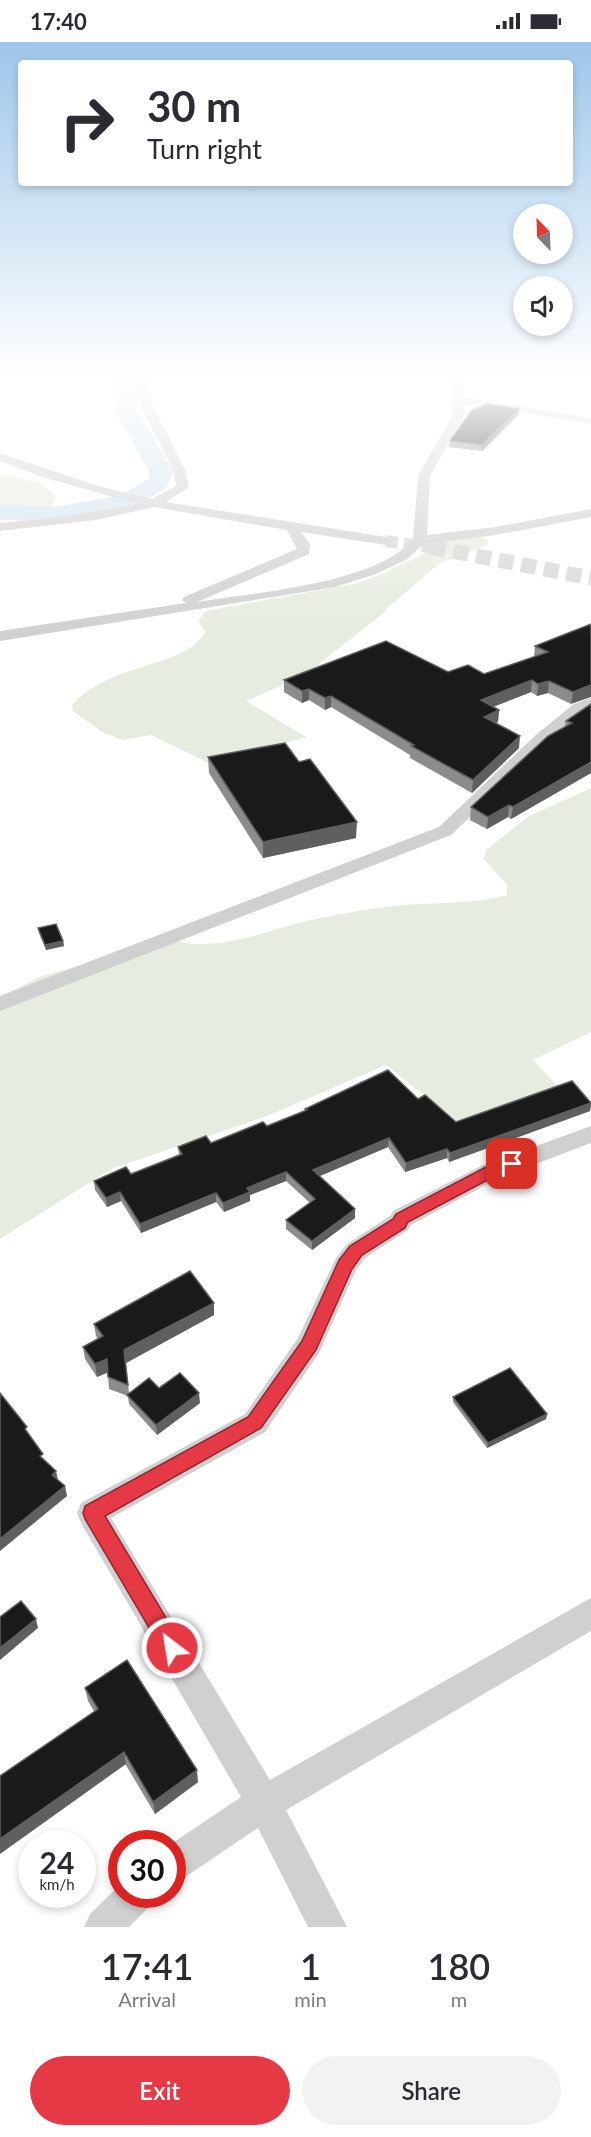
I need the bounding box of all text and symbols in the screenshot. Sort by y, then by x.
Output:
text: 17:40 [30,8,87,35]
text: 30 m [147,81,241,131]
icon: right [48,84,126,162]
text: Turn right [147,132,262,165]
north arrow [513,204,573,264]
map controls [513,204,573,336]
button: sound [513,276,573,336]
pin [486,1138,537,1189]
icon: arrive [495,1147,528,1180]
position arrow [140,1616,204,1680]
speed limit sign: 30 [108,1830,186,1908]
text: 24 [40,1844,74,1880]
text: km/h [39,1875,75,1893]
text: 17:41 [101,1944,193,1988]
text: 1 [300,1944,321,1988]
text: 180 [428,1944,490,1988]
text: Arrival [118,1987,176,2011]
text: min [294,1987,327,2011]
text: m [451,1987,467,2011]
button: Exit [30,2056,290,2125]
button: Share [302,2056,561,2125]

